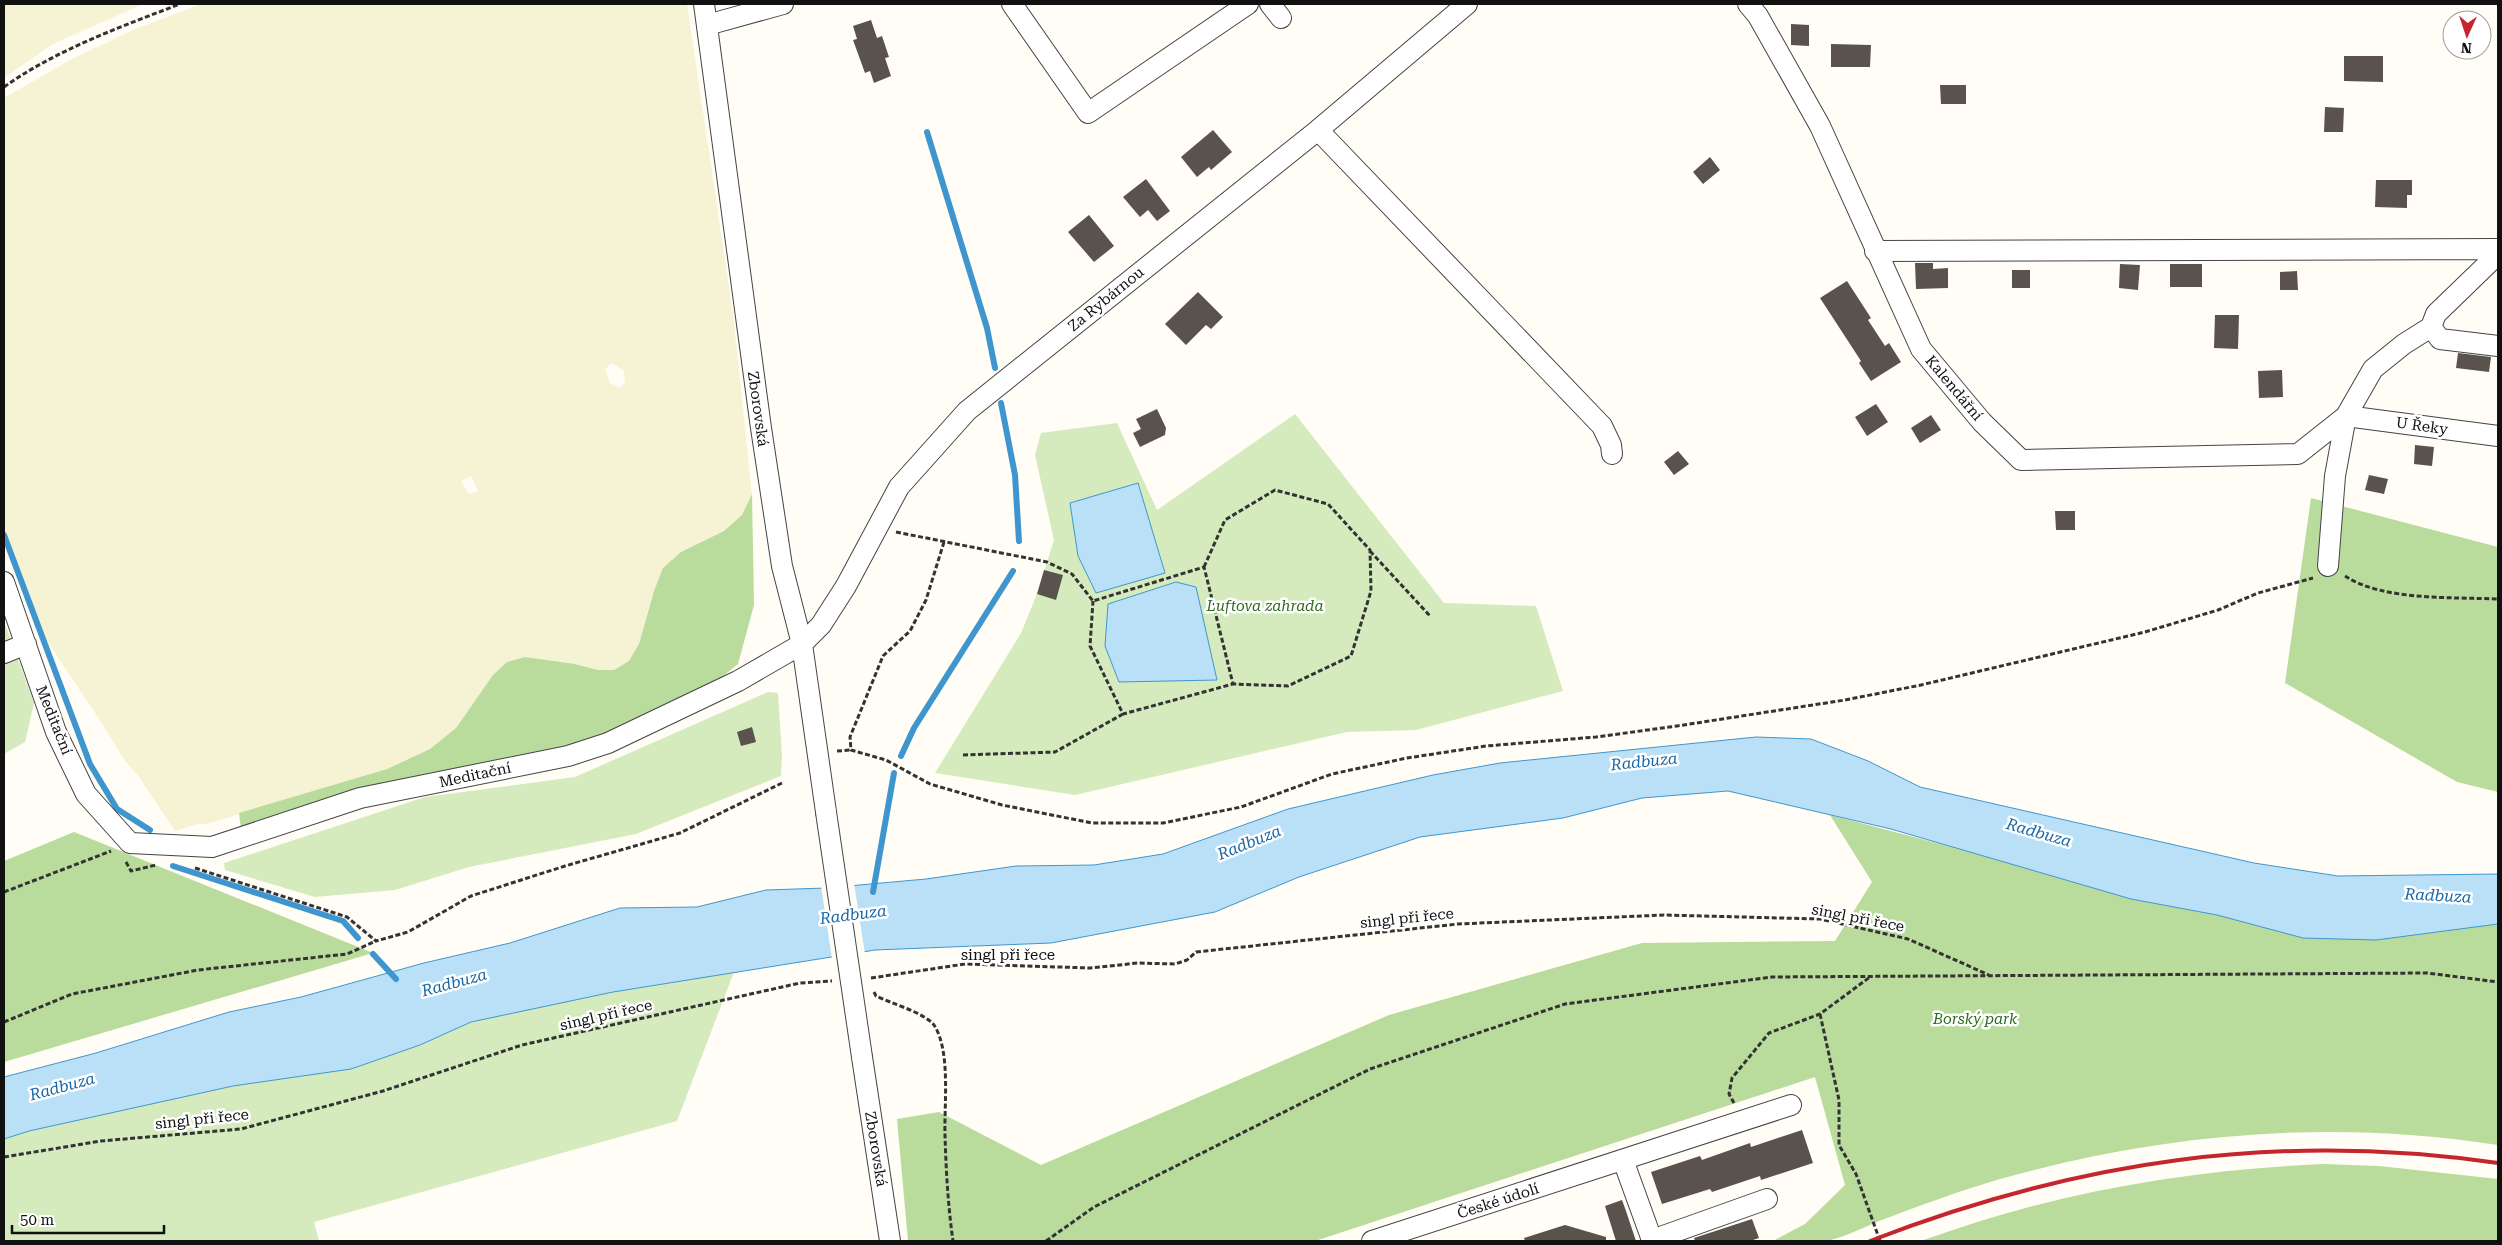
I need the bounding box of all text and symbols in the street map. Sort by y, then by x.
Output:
north arrow [2442,10,2492,60]
text: N [2460,40,2472,56]
street label: Za Rybárnou [1064,263,1148,335]
street label: Kalendářní [1921,352,1987,424]
street label: Zborovská [744,370,772,448]
street label: U Řeky [2395,413,2449,439]
park label: Luftova zahrada [1205,597,1324,615]
street label: Meditační [32,683,76,758]
water label: Radbuza [1609,749,1679,775]
street label: Meditační [437,759,513,791]
water label: Radbuza [2003,814,2074,851]
water label: Radbuza [1214,821,1284,864]
water label: Radbuza [2403,884,2472,907]
street label: singl při řece [1810,900,1906,936]
water label: Radbuza [818,901,888,928]
street label: singl při řece [1359,904,1455,932]
street label: singl při řece [961,946,1055,964]
water label: Radbuza [418,965,489,1001]
street label: singl při řece [558,996,654,1034]
park label: Borský park [1932,1010,2018,1028]
water label: Radbuza [26,1069,97,1105]
street label: singl při řece [154,1105,250,1133]
street label: Zborovská [861,1110,891,1188]
street label: České údolí [1455,1179,1541,1223]
scale bar [12,1202,165,1234]
text: 50 m [20,1211,55,1229]

